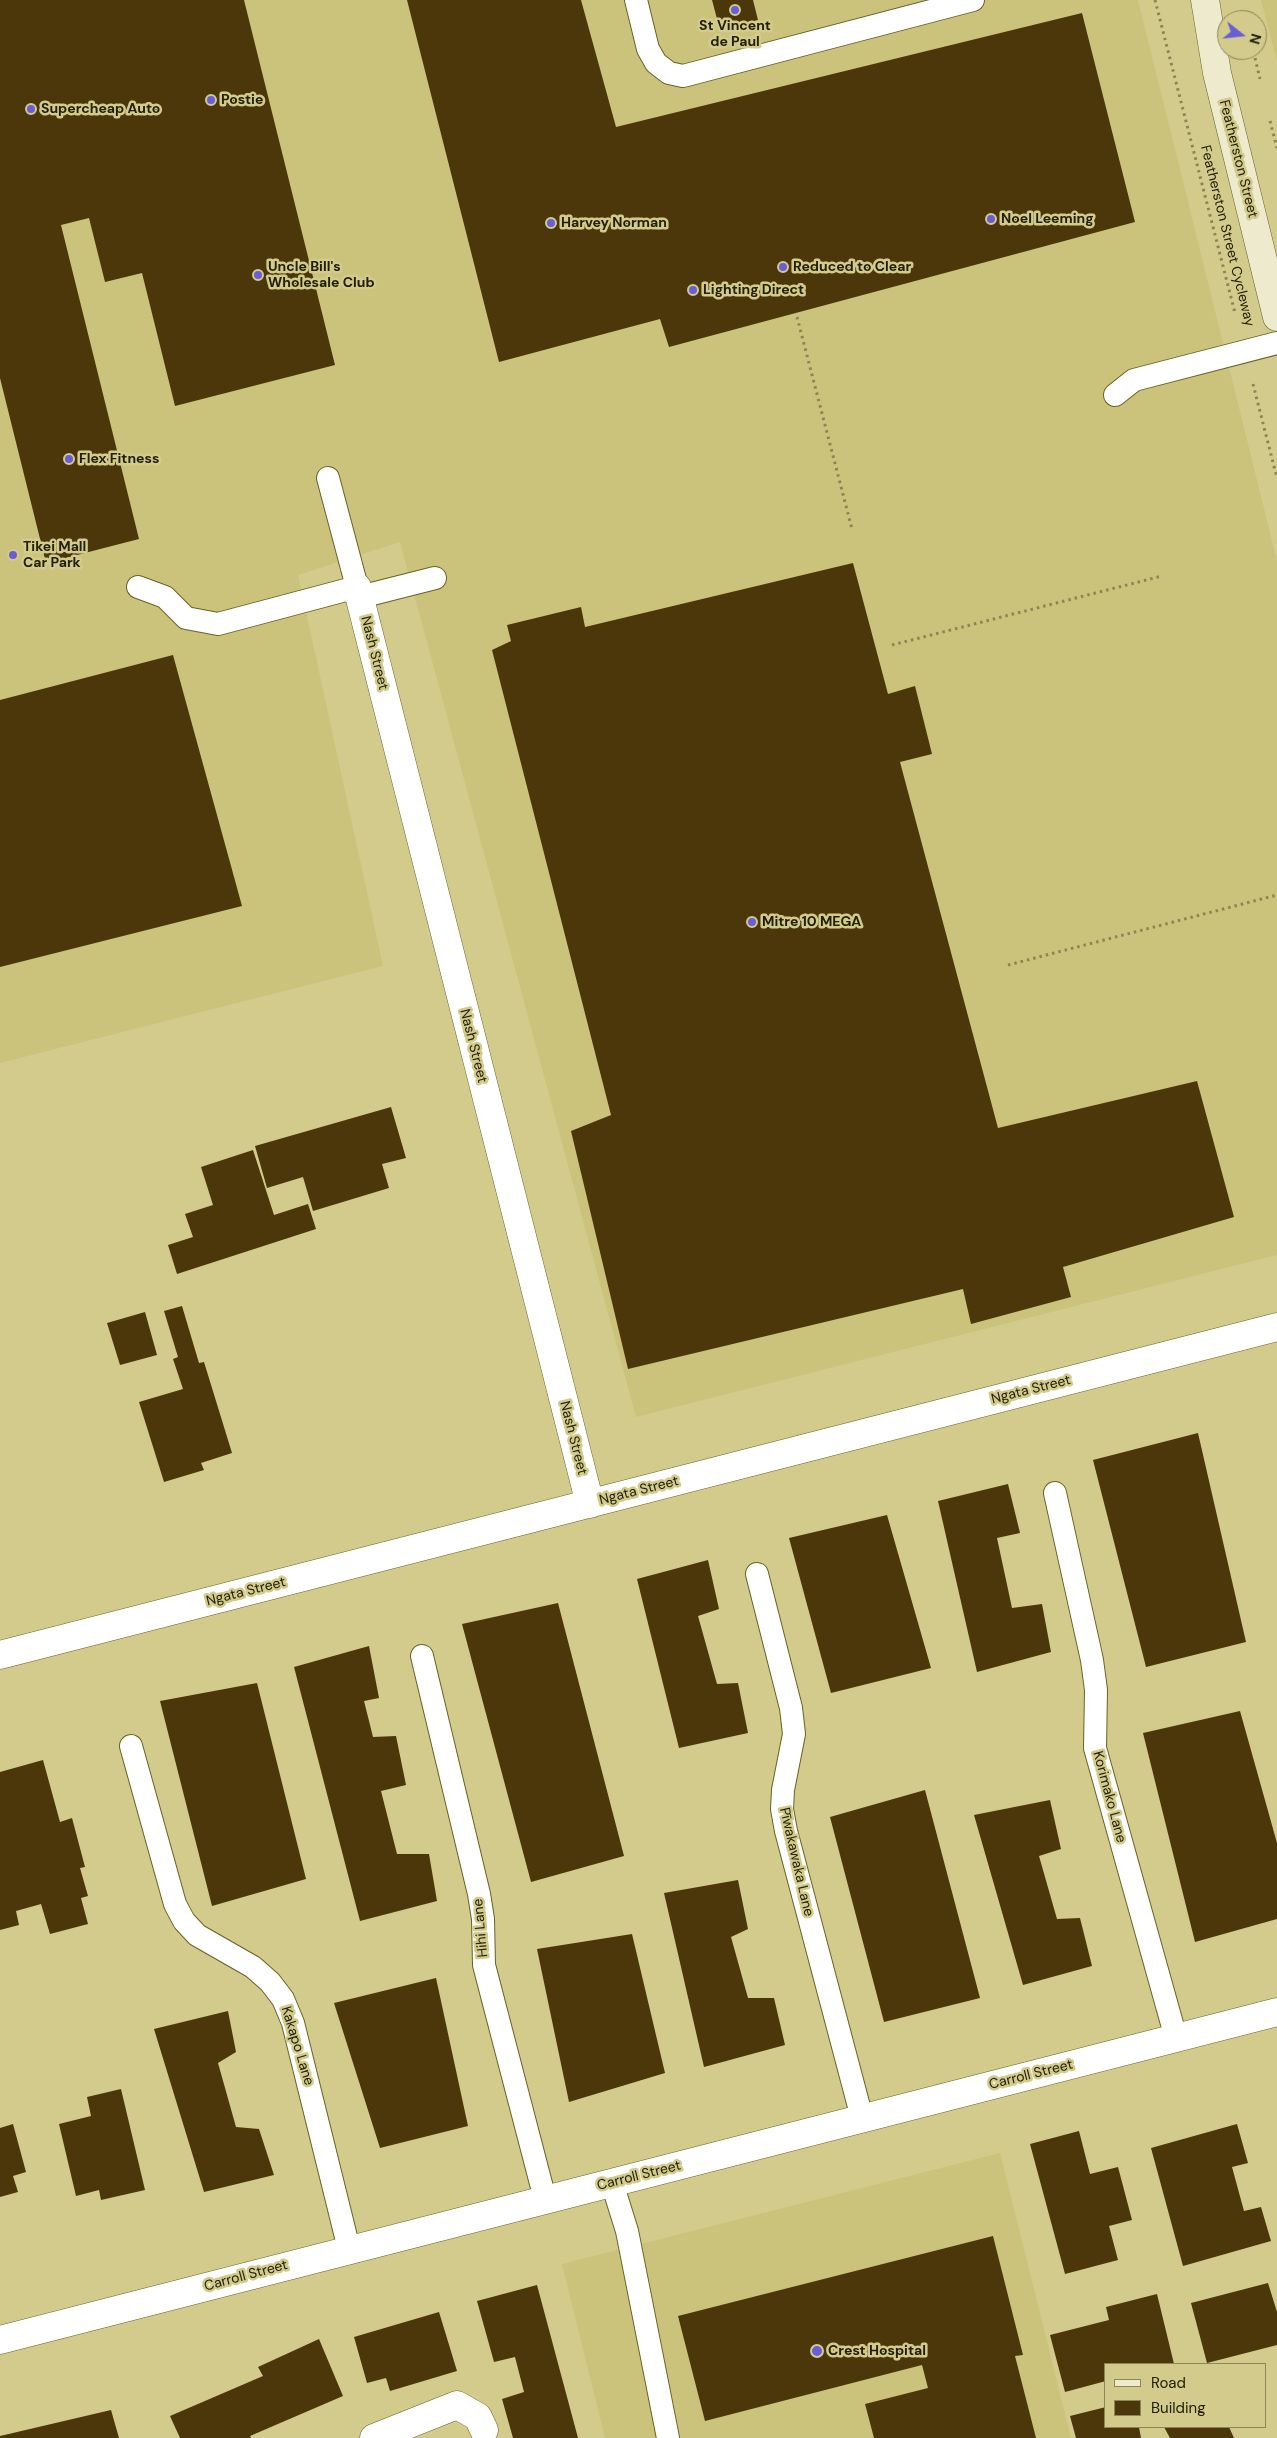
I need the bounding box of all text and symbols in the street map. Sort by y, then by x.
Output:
marker: St Vincent de Paul [729,4,741,16]
north arrow [1217,10,1267,60]
place label: St Vincent de Paul [699,18,771,50]
text: N [1245,31,1266,46]
place label: Postie [221,92,263,108]
marker: Postie [205,94,217,106]
street label: Featherston Street [1215,98,1261,220]
place label: Supercheap Auto [41,101,160,117]
marker: Supercheap Auto [25,103,37,115]
street label: Featherston Street Cycleway [1196,144,1258,328]
place label: Noel Leeming [1001,211,1094,227]
marker: Noel Leeming [985,213,997,225]
place label: Harvey Norman [561,215,667,231]
marker: Harvey Norman [545,217,557,229]
place label: Uncle Bill's Wholesale Club [268,259,375,292]
place label: Reduced to Clear [793,259,911,275]
marker: Reduced to Clear [777,261,789,273]
marker: Uncle Bill's Wholesale Club [252,269,264,281]
place label: Lighting Direct [703,282,804,298]
marker: Lighting Direct [687,284,699,296]
place label: Flex Fitness [79,451,159,467]
marker: Flex Fitness [63,453,75,465]
place label: Tikei Mall Car Park [23,539,86,572]
marker: Tikei Mall Car Park [7,549,19,561]
street label: Nash Street [357,614,391,692]
place label: Mitre 10 MEGA [762,914,861,930]
marker: Mitre 10 MEGA [746,916,758,928]
street label: Nash Street [456,1007,490,1085]
street label: Ngata Street [989,1372,1073,1408]
street label: Nash Street [556,1399,590,1477]
street label: Ngata Street [597,1473,681,1509]
street label: Ngata Street [204,1574,288,1610]
street label: Korimako Lane [1089,1749,1129,1845]
street label: Pīwakawaka Lane [775,1806,817,1918]
street label: Hihi Lane [470,1898,492,1958]
street label: Kakapo Lane [277,2004,317,2088]
street label: Carroll Street [987,2056,1075,2094]
street label: Carroll Street [595,2157,683,2195]
street label: Carroll Street [202,2257,290,2295]
place label: Crest Hospital [828,2343,926,2359]
marker: Crest Hospital [810,2344,824,2358]
legend [1104,2363,1267,2428]
text: Road [1151,2373,1186,2393]
text: Building [1151,2398,1206,2418]

